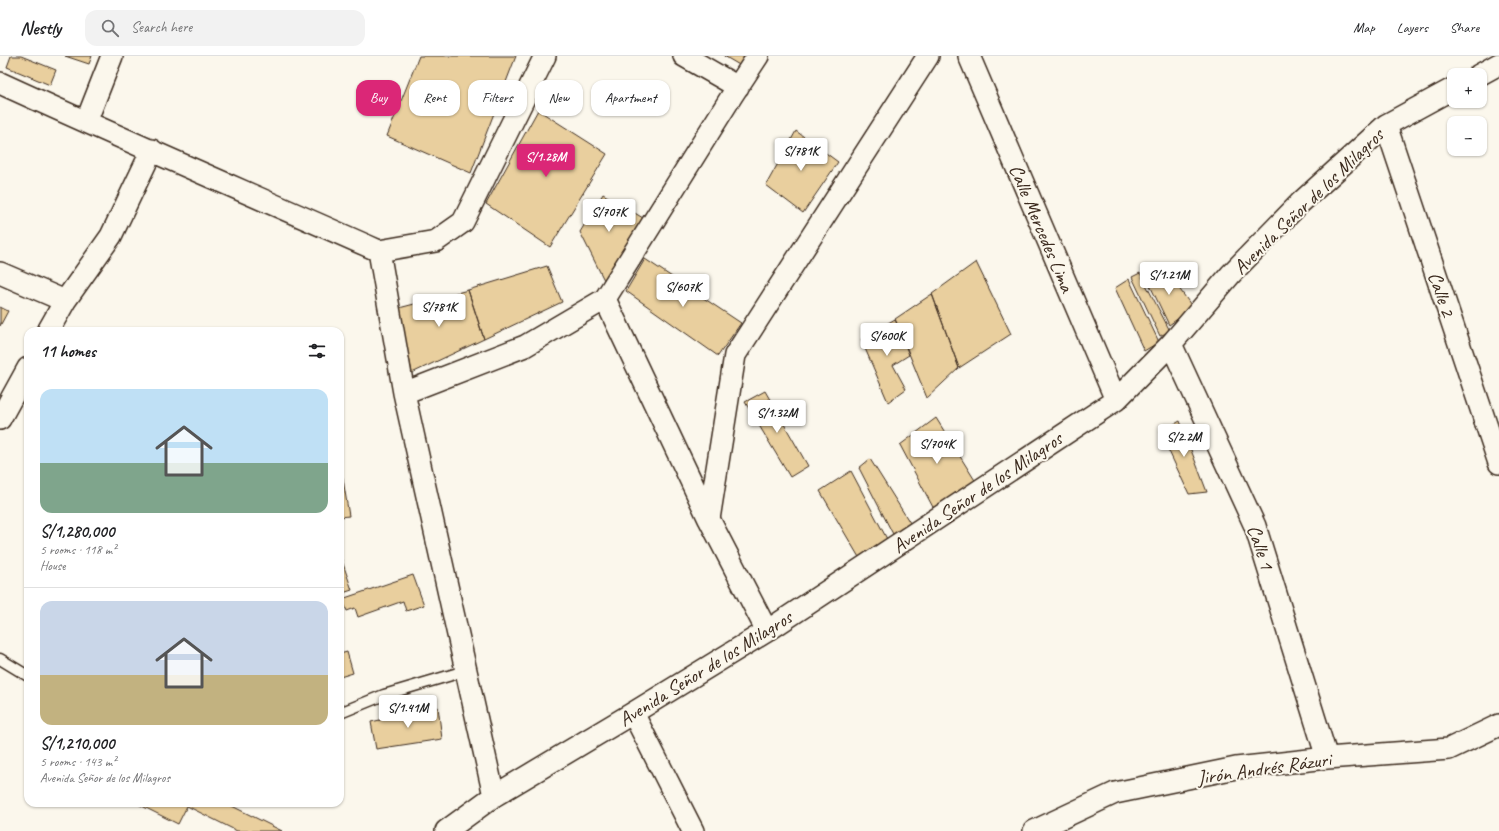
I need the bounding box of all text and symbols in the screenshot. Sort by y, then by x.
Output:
search box [85,10,365,46]
text: Nestly [20,16,61,40]
icon: search [99,17,121,39]
text: Search here [131,18,192,37]
text: Map [1353,19,1375,36]
text: Layers [1397,19,1428,36]
text: Share [1450,19,1479,36]
map controls [1447,68,1487,156]
button: + [1447,68,1487,108]
chip: Buy [356,80,401,116]
chip: Rent [409,80,460,116]
chip: Filters [468,80,527,116]
chip: New [535,80,583,116]
chip: Apartment [591,80,670,116]
button: − [1447,116,1487,156]
street label: Avenida Señor de los Milagros [1228,121,1390,280]
pin: S/781K [768,138,834,172]
text: S/781K [784,143,818,159]
pin: S/1.28M [509,144,583,178]
text: S/1.28M [526,149,566,165]
street label: Calle Mercedes Lima [1003,161,1080,297]
pin: S/707K [576,199,642,233]
text: S/707K [592,204,626,220]
pin: S/1.21M [1132,262,1206,296]
text: S/1.21M [1149,267,1189,283]
street label: Calle 2 [1422,269,1461,322]
pin: S/607K [650,274,716,308]
text: S/607K [665,279,701,295]
pin: S/781K [406,294,472,328]
text: S/781K [422,299,456,315]
pin: S/600K [854,323,920,357]
text: S/600K [869,328,905,344]
icon: filters [306,340,328,362]
text: 11 homes [40,341,96,362]
pin: S/1.32M [740,400,814,434]
text: S/1.32M [757,405,797,421]
icon: home [148,415,220,487]
pin: S/2.2M [1151,424,1217,458]
street label: Avenida Señor de los Milagros [887,425,1069,559]
text: S/2.2M [1167,429,1201,445]
pin: S/704K [904,431,970,465]
text: S/704K [920,436,954,452]
text: S/1,280,000 [40,521,114,542]
street label: Calle 1 [1241,522,1280,574]
text: 5 rooms · 118 m² [40,542,116,558]
text: House [40,558,65,574]
street label: Avenida Señor de los Milagros [614,604,798,732]
icon: home [148,627,220,699]
pin: S/1.41M [371,695,445,729]
text: S/1.41M [388,700,428,716]
text: S/1,210,000 [40,733,114,754]
street label: Jirón Andrés Rázuri [1195,746,1335,790]
text: 5 rooms · 143 m² [40,754,116,770]
text: Avenida Señor de los Milagros [40,770,170,786]

